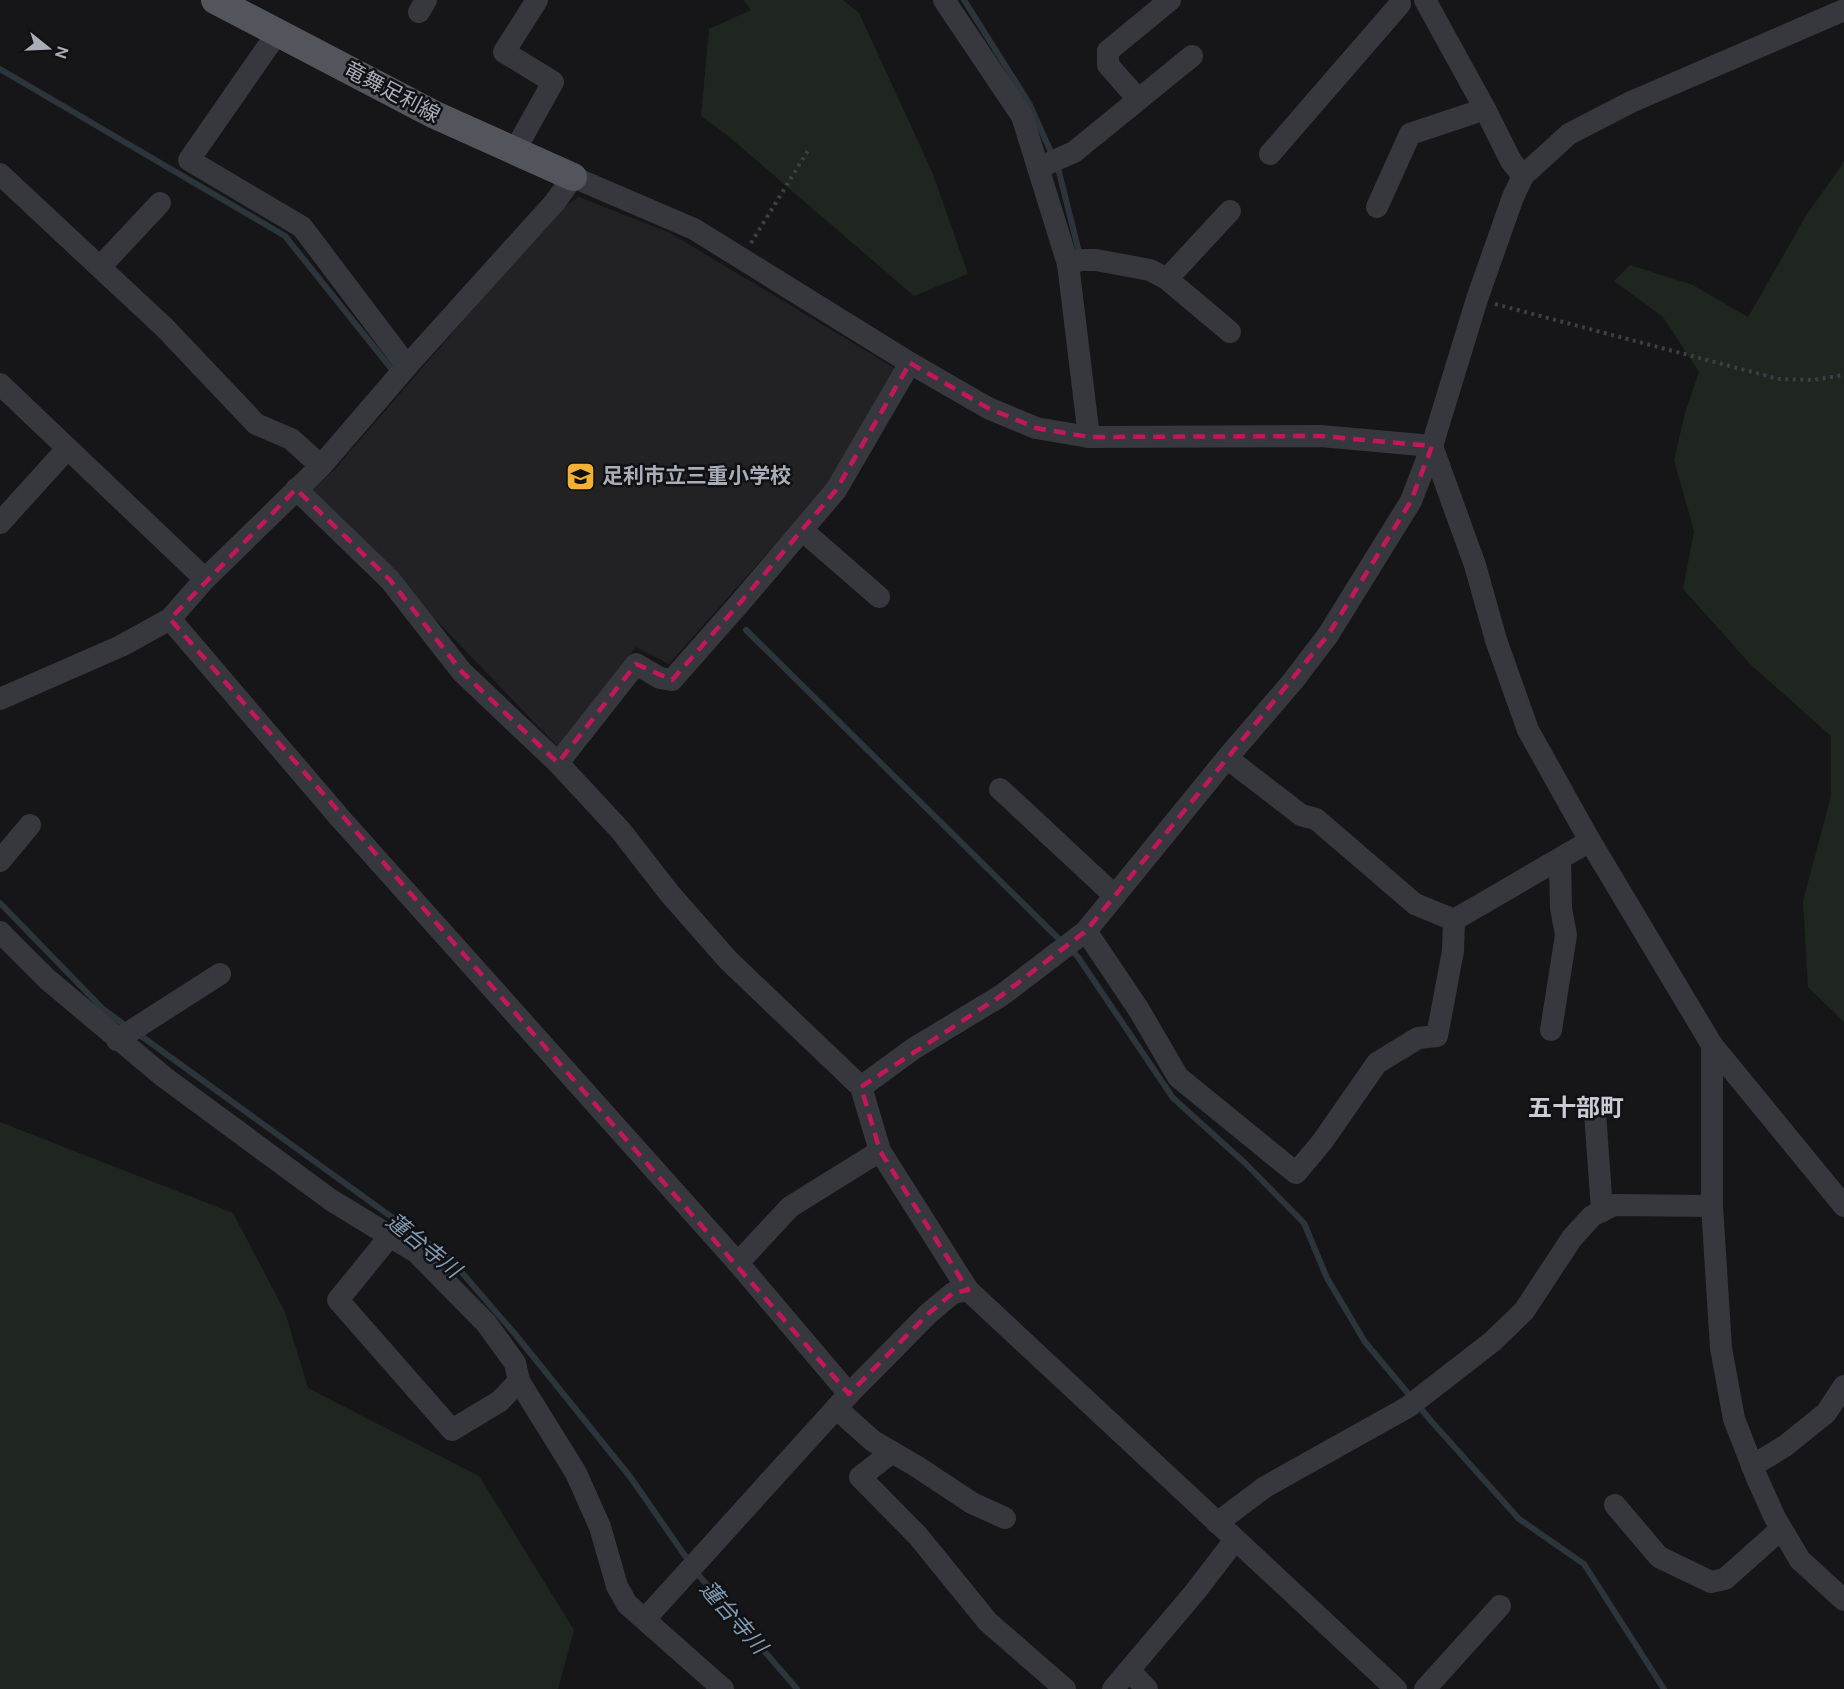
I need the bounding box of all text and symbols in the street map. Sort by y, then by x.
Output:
north arrow [18,18,78,78]
text: N [50,44,74,61]
street label: 竜舞足利線 [339,55,445,129]
school or university icon: 足利市立三重小学校 [565,460,597,492]
place label: 足利市立三重小学校 [602,462,791,490]
district label: 五十部町 [1528,1092,1624,1123]
water label: 蓮台寺川 [380,1206,469,1286]
water label: 蓮台寺川 [694,1575,775,1662]

